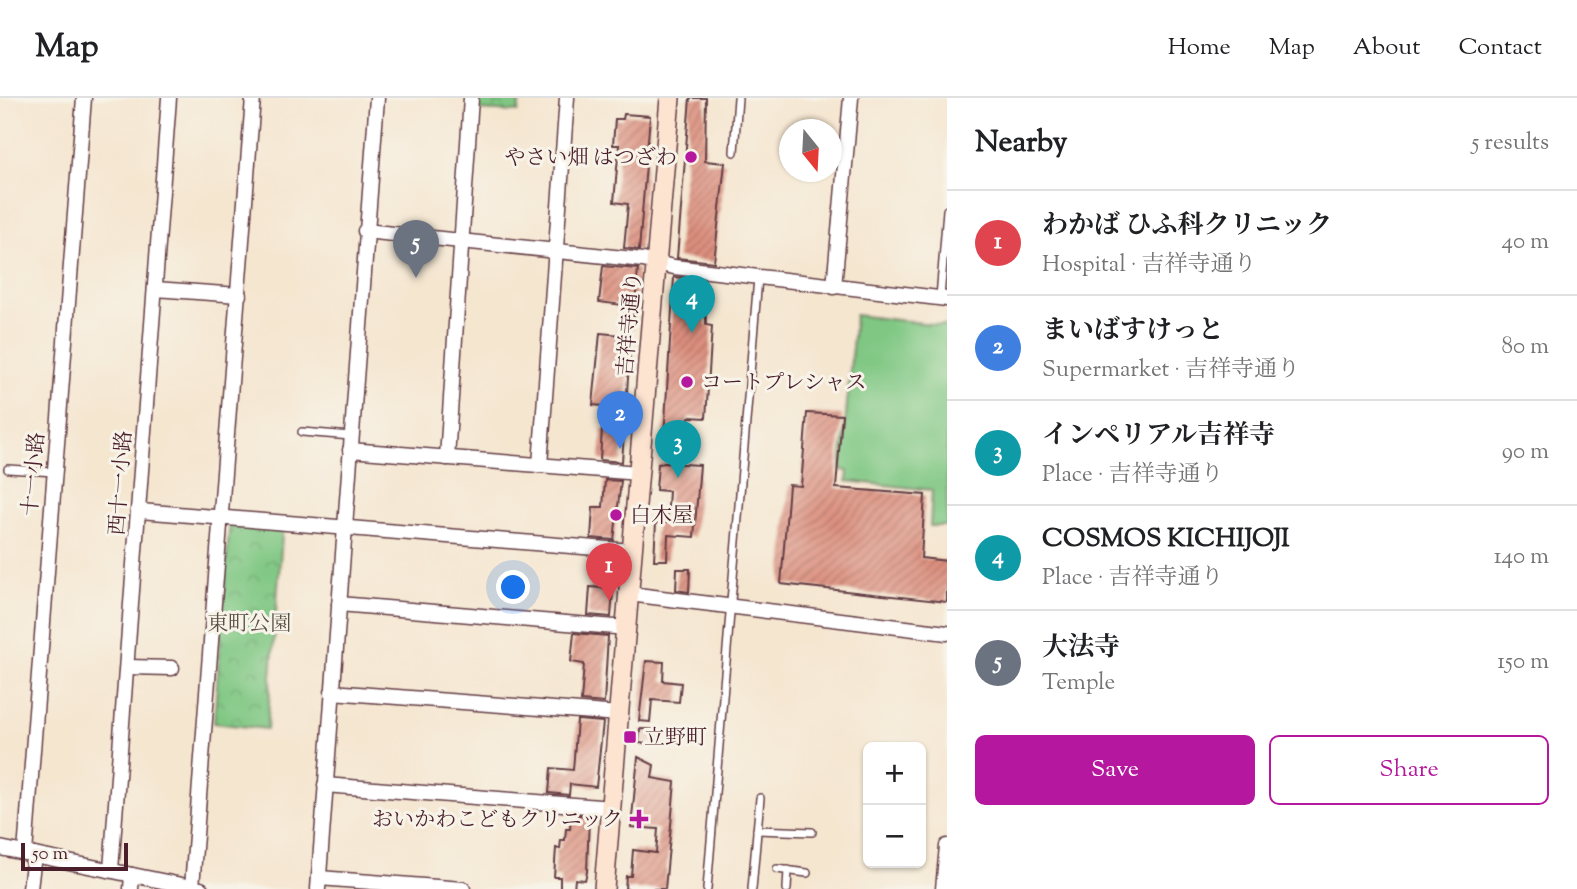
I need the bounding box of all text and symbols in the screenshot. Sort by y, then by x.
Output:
text: Map [35,24,99,72]
text: Home [1168,31,1231,65]
text: Map [1269,31,1315,65]
text: About [1353,31,1420,65]
text: Contact [1458,31,1542,65]
north arrow [779,119,842,182]
text: Nearby [975,122,1067,165]
text: 5 results [1472,127,1549,160]
place label: やさい畑 はつざわ [505,144,677,174]
marker: やさい畑 はつざわ [683,149,699,165]
text: わかば ひふ科クリニック [1042,208,1332,245]
pin: 5 [393,220,439,278]
text: 1 [994,226,1002,259]
text: 40 m [1502,226,1549,259]
text: Hospital · 吉祥寺通り [1042,249,1256,282]
street label: 吉祥寺通り [611,271,651,378]
pin: 4 [669,275,715,333]
text: まいばすけっと [1042,313,1224,350]
text: 2 [993,331,1003,364]
text: 80 m [1501,331,1549,364]
text: Supermarket · 吉祥寺通り [1042,354,1300,387]
place label: コートプレシャス [701,369,867,399]
marker: コートプレシャス [679,374,695,390]
pin: 2 [597,391,643,449]
text: インペリアル吉祥寺 [1042,418,1275,455]
pin: 3 [655,420,701,478]
street label: 西十一小路 [103,430,141,537]
street label: 十一小路 [16,431,54,517]
text: 3 [993,436,1003,469]
text: 90 m [1502,436,1549,469]
text: Place · 吉祥寺通り [1042,459,1223,492]
place label: 白木屋 [630,502,693,532]
marker: 白木屋 [608,507,624,523]
text: COSMOS KICHIJOJI [1042,521,1289,558]
text: 4 [992,541,1004,574]
text: 140 m [1494,541,1549,574]
pin: 1 [586,543,632,601]
text: Place · 吉祥寺通り [1042,562,1223,595]
your location [496,570,530,604]
park label: 東町公園 [207,610,291,640]
text: 大法寺 [1042,630,1120,667]
text: 5 [994,646,1002,679]
text: 150 m [1497,646,1549,679]
text: Temple [1042,667,1115,700]
place label: 立野町 [644,724,707,754]
marker: 立野町 [622,729,638,745]
button: Save [975,735,1255,805]
button: Share [1269,735,1549,805]
map controls [863,742,926,868]
button: + [863,742,926,805]
button: − [863,805,926,868]
place label: おいかわこどもクリニック [372,806,623,836]
marker: おいかわこどもクリニック [629,809,649,829]
scale bar [21,840,128,872]
text: 50 m [32,841,68,868]

